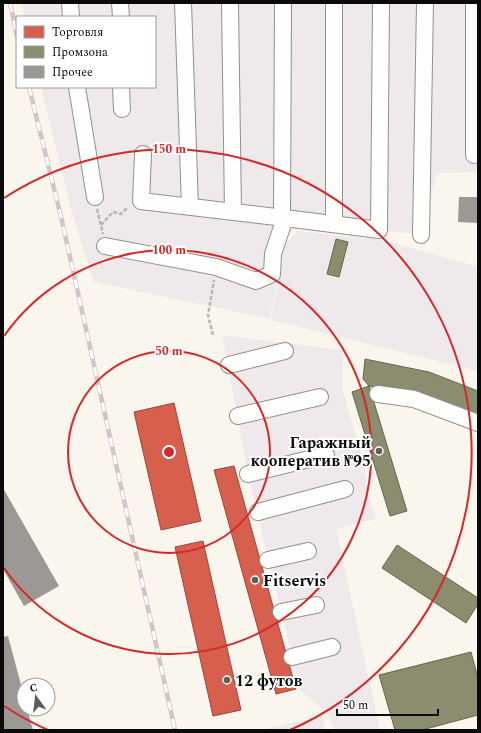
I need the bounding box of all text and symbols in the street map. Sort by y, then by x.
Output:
legend [16,16,156,88]
text: Торговля [52,23,103,42]
text: Промзона [52,43,108,62]
text: Прочее [52,63,93,82]
text: 150 m [152,140,186,159]
text: 100 m [152,241,186,260]
text: 50 m [155,342,183,361]
place label: Гаражный кооператив №95 [251,431,371,473]
centre of rings [162,445,176,459]
marker: Гаражный кооператив №95 [374,446,384,456]
place label: Fitservis [263,569,326,593]
marker: Fitservis [250,575,260,585]
place label: 12 футов [235,669,302,693]
marker: 12 футов [222,675,232,685]
north arrow [16,677,56,717]
text: С [28,679,40,697]
scale bar [337,691,438,717]
text: 50 m [343,696,368,715]

